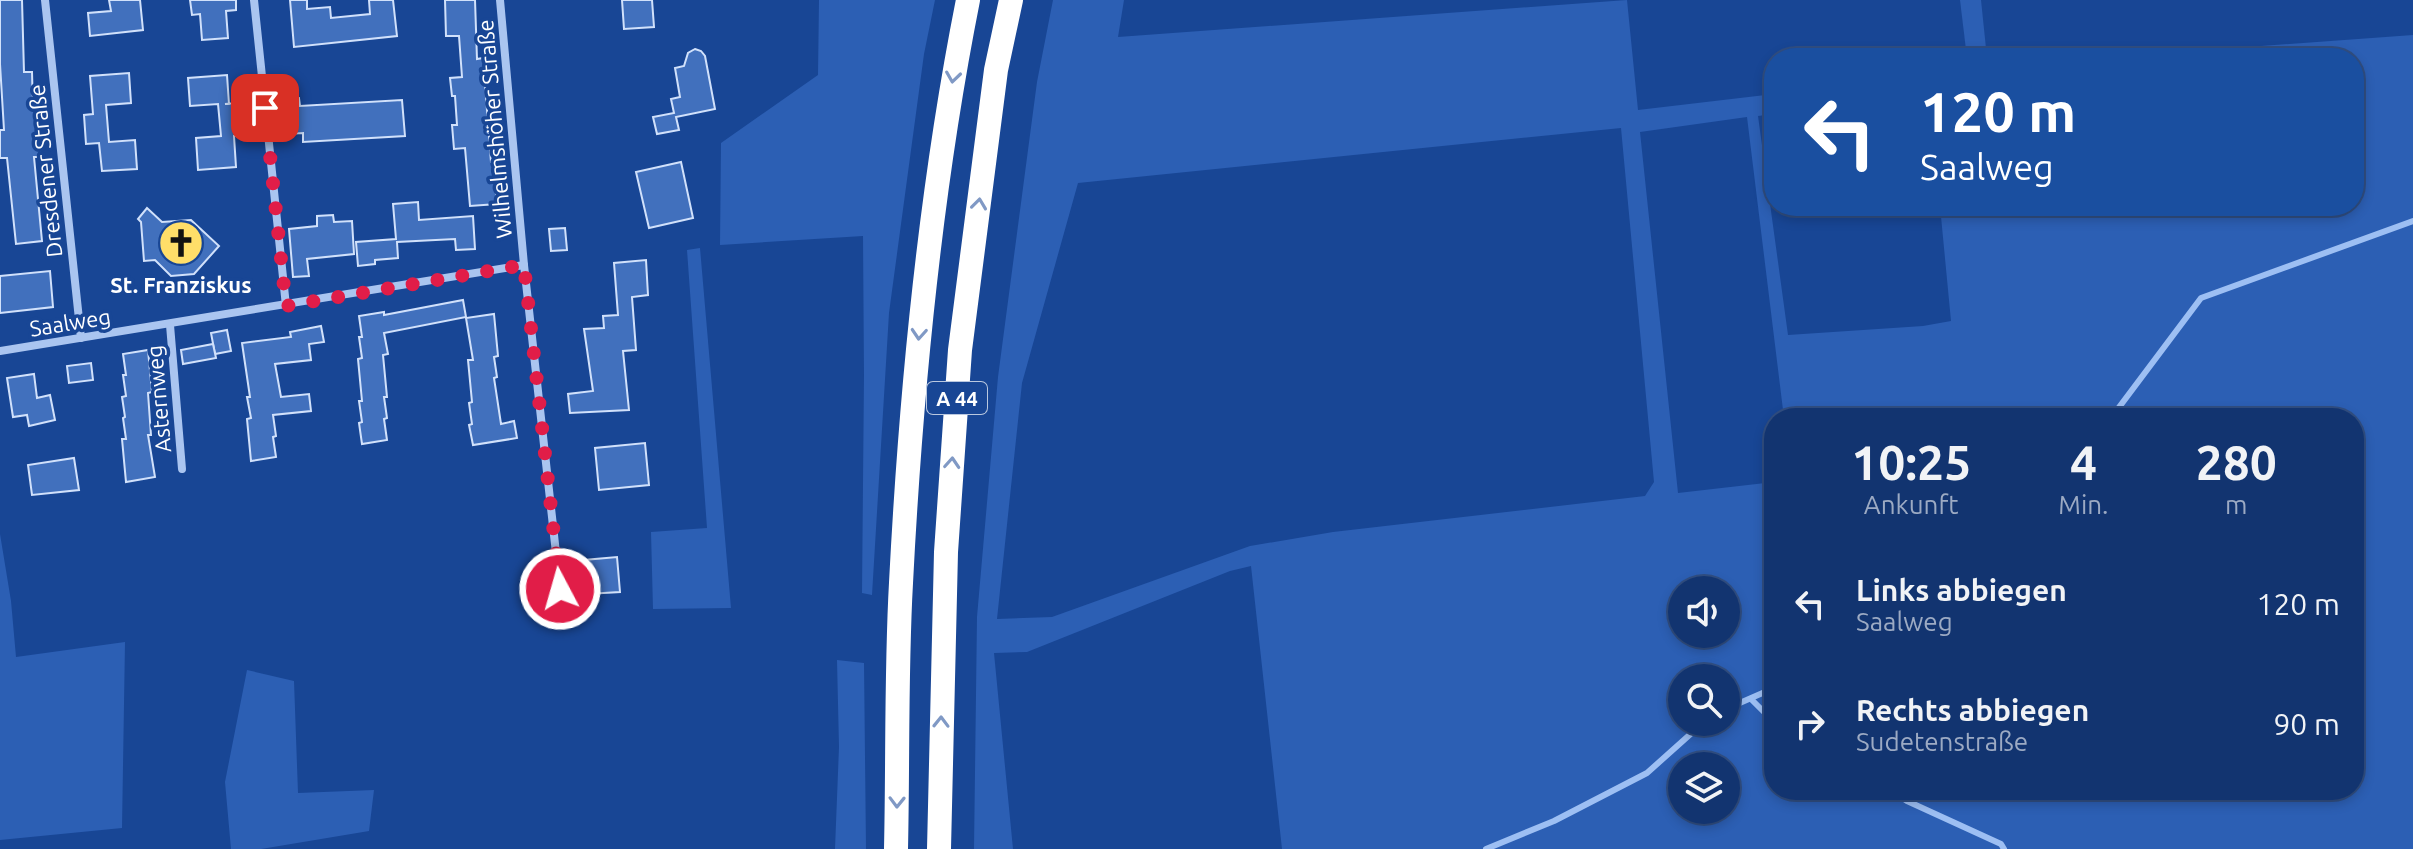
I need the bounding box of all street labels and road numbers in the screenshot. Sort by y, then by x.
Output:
street label: Wilhelmshöher Straße [472,19,516,239]
street label: Dresdener Straße [23,83,67,259]
street label: Saalweg [28,303,112,341]
street label: Asternweg [141,344,175,454]
road number: A 44 [927,382,987,414]

